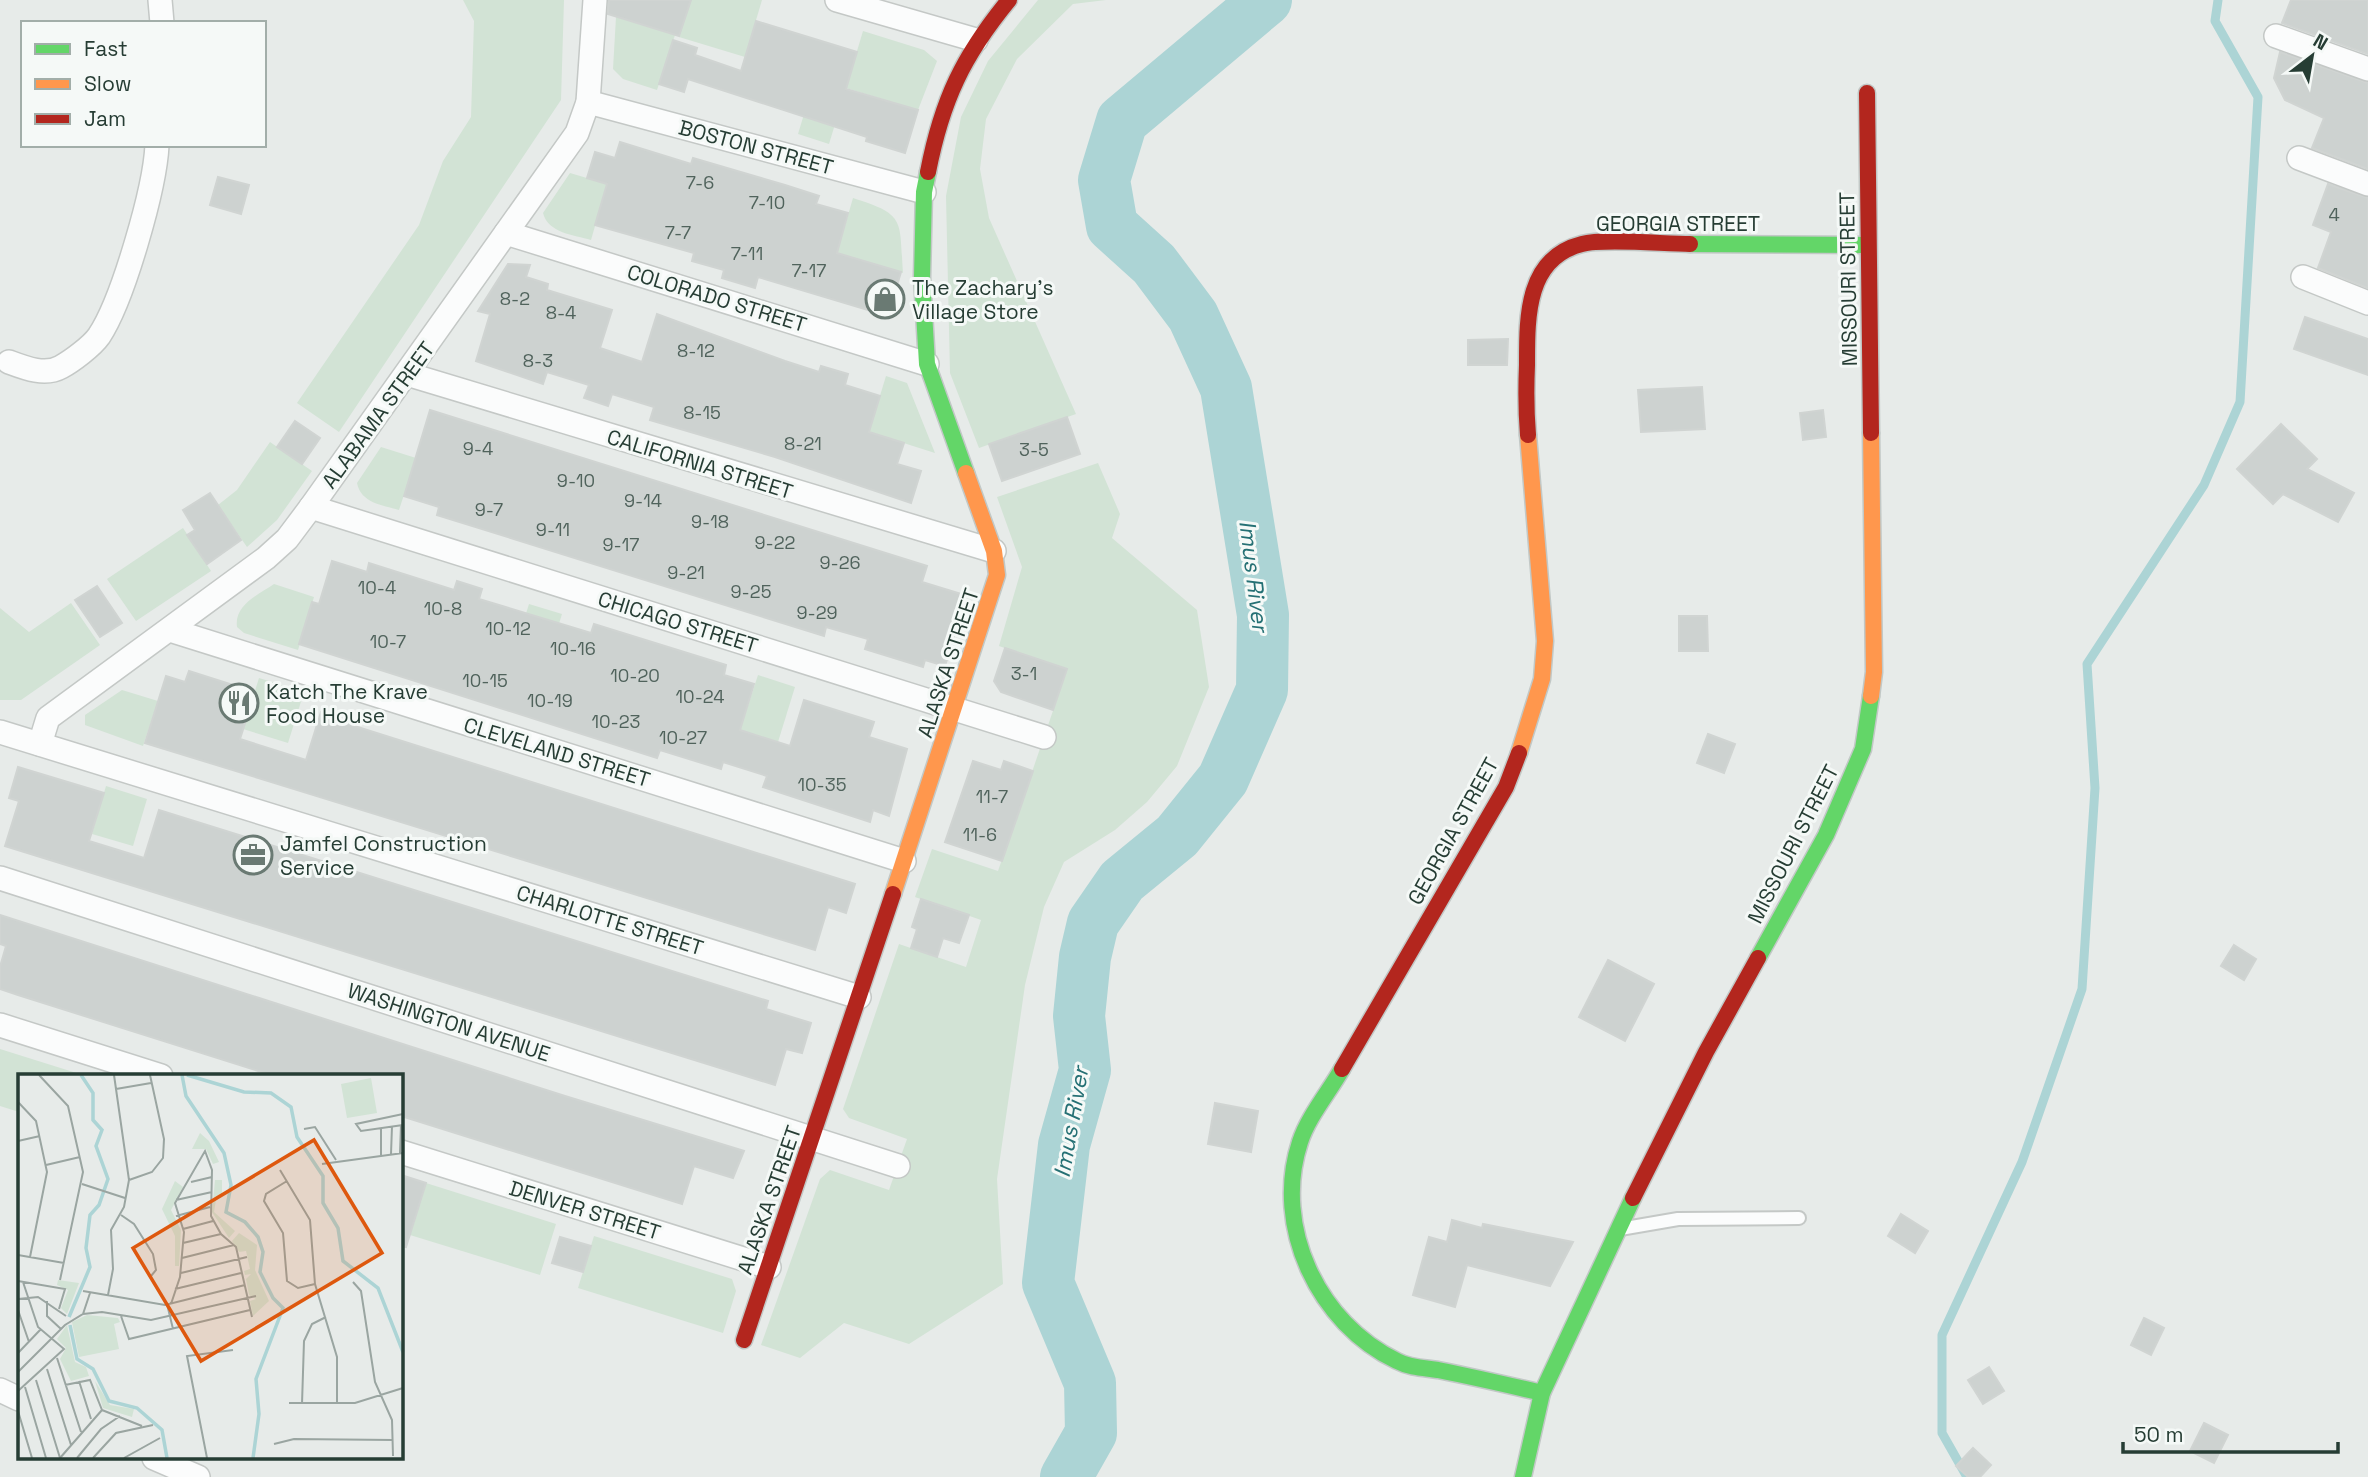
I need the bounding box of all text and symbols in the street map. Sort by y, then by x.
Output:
legend [21,21,266,147]
north arrow [2277,21,2347,91]
text: N [2309,28,2332,56]
text: Fast [84,35,128,62]
text: Slow [84,70,132,97]
text: Jam [84,105,126,132]
street label: BOSTON STREET [676,113,836,181]
house number: 7-6 [686,171,714,194]
house number: 7-10 [749,191,785,214]
street label: MISSOURI STREET [1833,191,1863,367]
house number: 4 [2328,203,2340,226]
street label: GEORGIA STREET [1596,210,1760,237]
house number: 7-7 [665,221,691,244]
house number: 7-11 [731,242,763,265]
street label: COLORADO STREET [624,258,810,338]
house number: 7-17 [792,259,826,282]
place label: The Zachary's Village Store [912,274,1054,325]
shop icon: The Zachary's Village Store [864,278,906,320]
house number: 8-2 [500,287,530,310]
house number: 8-4 [546,301,576,324]
street label: ALABAMA STREET [316,336,440,494]
house number: 8-12 [677,339,715,362]
house number: 8-3 [523,349,553,372]
house number: 8-15 [683,401,721,424]
street label: CALIFORNIA STREET [604,423,796,505]
house number: 8-21 [784,432,822,455]
house number: 9-4 [463,437,493,460]
house number: 3-5 [1019,438,1049,461]
house number: 9-10 [557,469,595,492]
house number: 9-14 [624,489,662,512]
house number: 9-7 [475,498,503,521]
house number: 9-18 [691,510,729,533]
house number: 9-11 [536,518,570,541]
water label: Imus River [1232,519,1276,636]
house number: 9-22 [755,531,795,554]
house number: 9-17 [603,533,639,556]
house number: 9-26 [819,551,861,574]
house number: 9-21 [667,561,705,584]
house number: 10-4 [358,576,396,599]
house number: 9-25 [731,580,771,603]
street label: CHICAGO STREET [595,585,761,659]
street label: ALASKA STREET [911,585,985,741]
house number: 10-8 [424,597,462,620]
house number: 9-29 [796,601,838,624]
house number: 10-12 [485,617,531,640]
house number: 10-7 [370,630,406,653]
house number: 10-16 [550,637,596,660]
house number: 3-1 [1011,662,1037,685]
house number: 10-20 [610,664,660,687]
house number: 10-15 [462,669,508,692]
place label: Katch The Krave Food House [266,678,428,729]
restaurant icon: Katch The Krave Food House [218,682,260,724]
house number: 10-24 [676,685,724,708]
house number: 10-19 [527,689,573,712]
house number: 10-23 [592,710,640,733]
street label: CLEVELAND STREET [461,711,653,793]
house number: 10-27 [659,726,707,749]
street label: GEORGIA STREET [1401,753,1505,909]
street label: MISSOURI STREET [1741,760,1845,928]
house number: 10-35 [798,773,846,796]
house number: 11-7 [976,785,1008,808]
house number: 11-6 [963,823,997,846]
place label: Jamfel Construction Service [280,830,487,881]
office icon: Jamfel Construction Service [232,834,274,876]
street label: CHARLOTTE STREET [513,879,707,961]
street label: WASHINGTON AVENUE [344,976,554,1068]
water label: Imus River [1047,1062,1096,1180]
inset map [18,1074,402,1460]
street label: ALASKA STREET [731,1122,807,1278]
street label: DENVER STREET [506,1174,664,1246]
scale bar [2123,1410,2338,1454]
text: 50 m [2134,1421,2184,1448]

